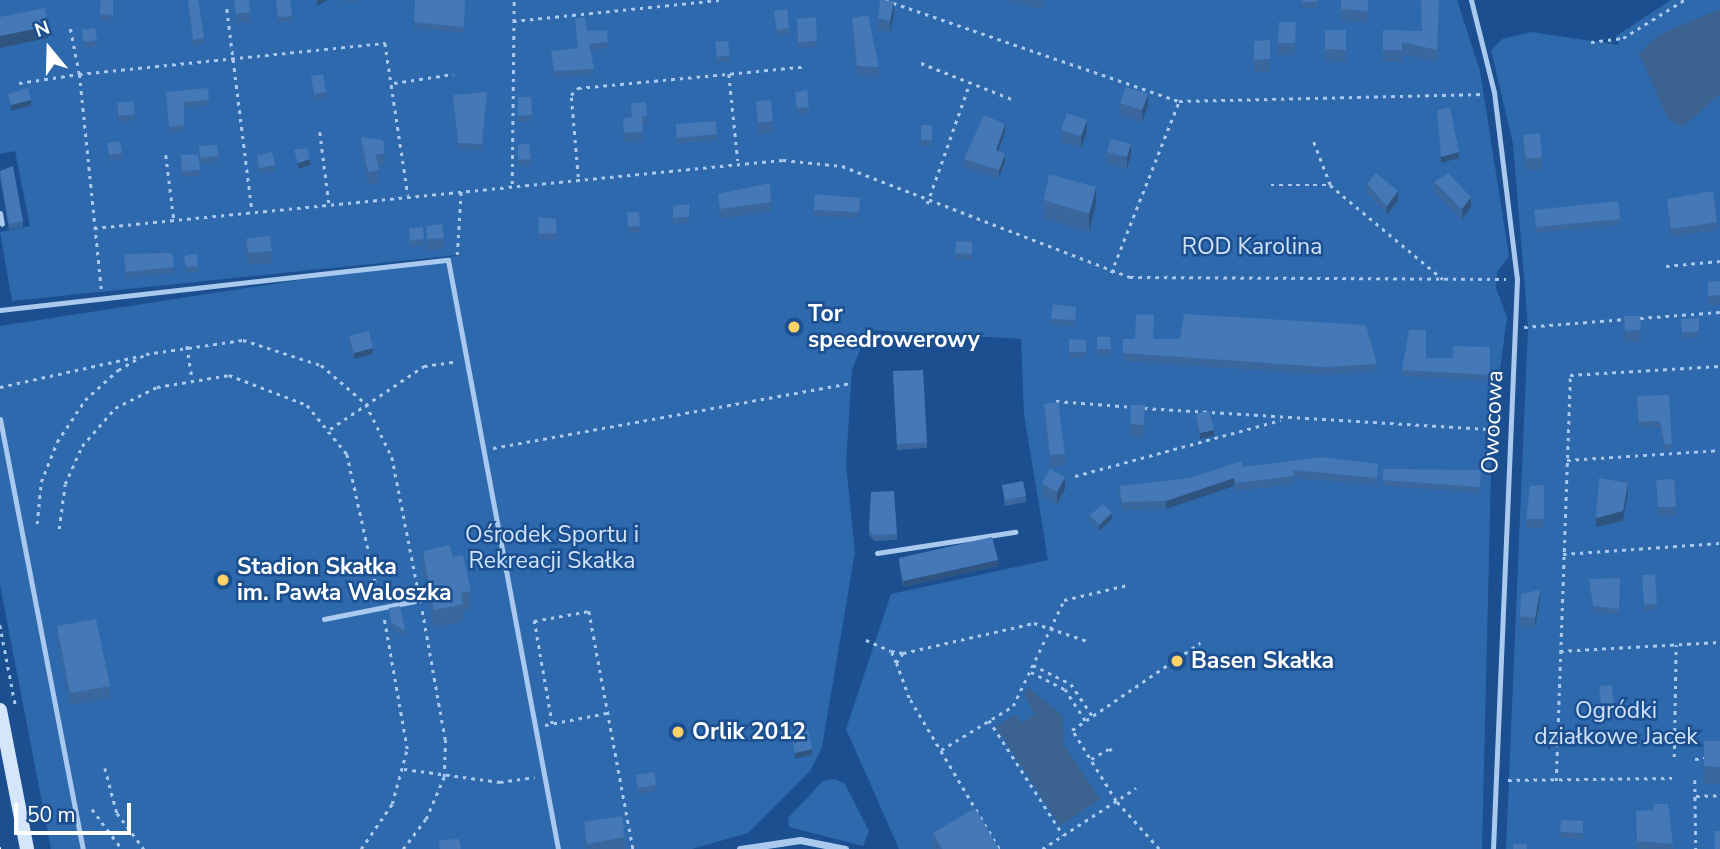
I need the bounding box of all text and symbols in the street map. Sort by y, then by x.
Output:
north arrow [14,14,84,84]
text: N [31,15,53,44]
park label: ROD Karolina [1182,233,1322,261]
place label: Tor speedrowerowy [808,300,980,354]
marker: Tor speedrowerowy [786,319,802,335]
street label: Owocowa [1476,369,1510,475]
park label: Ośrodek Sportu i Rekreacji Skałka [465,521,639,575]
place label: Stadion Skałka im. Pawła Waloszka [237,553,452,607]
marker: Stadion Skałka im. Pawła Waloszka [215,572,231,588]
place label: Basen Skałka [1191,647,1334,675]
marker: Basen Skałka [1169,653,1185,669]
park label: Ogródki działkowe Jacek [1534,697,1698,751]
place label: Orlik 2012 [692,718,806,746]
marker: Orlik 2012 [670,724,686,740]
scale bar [18,790,135,834]
text: 50 m [27,801,76,829]

